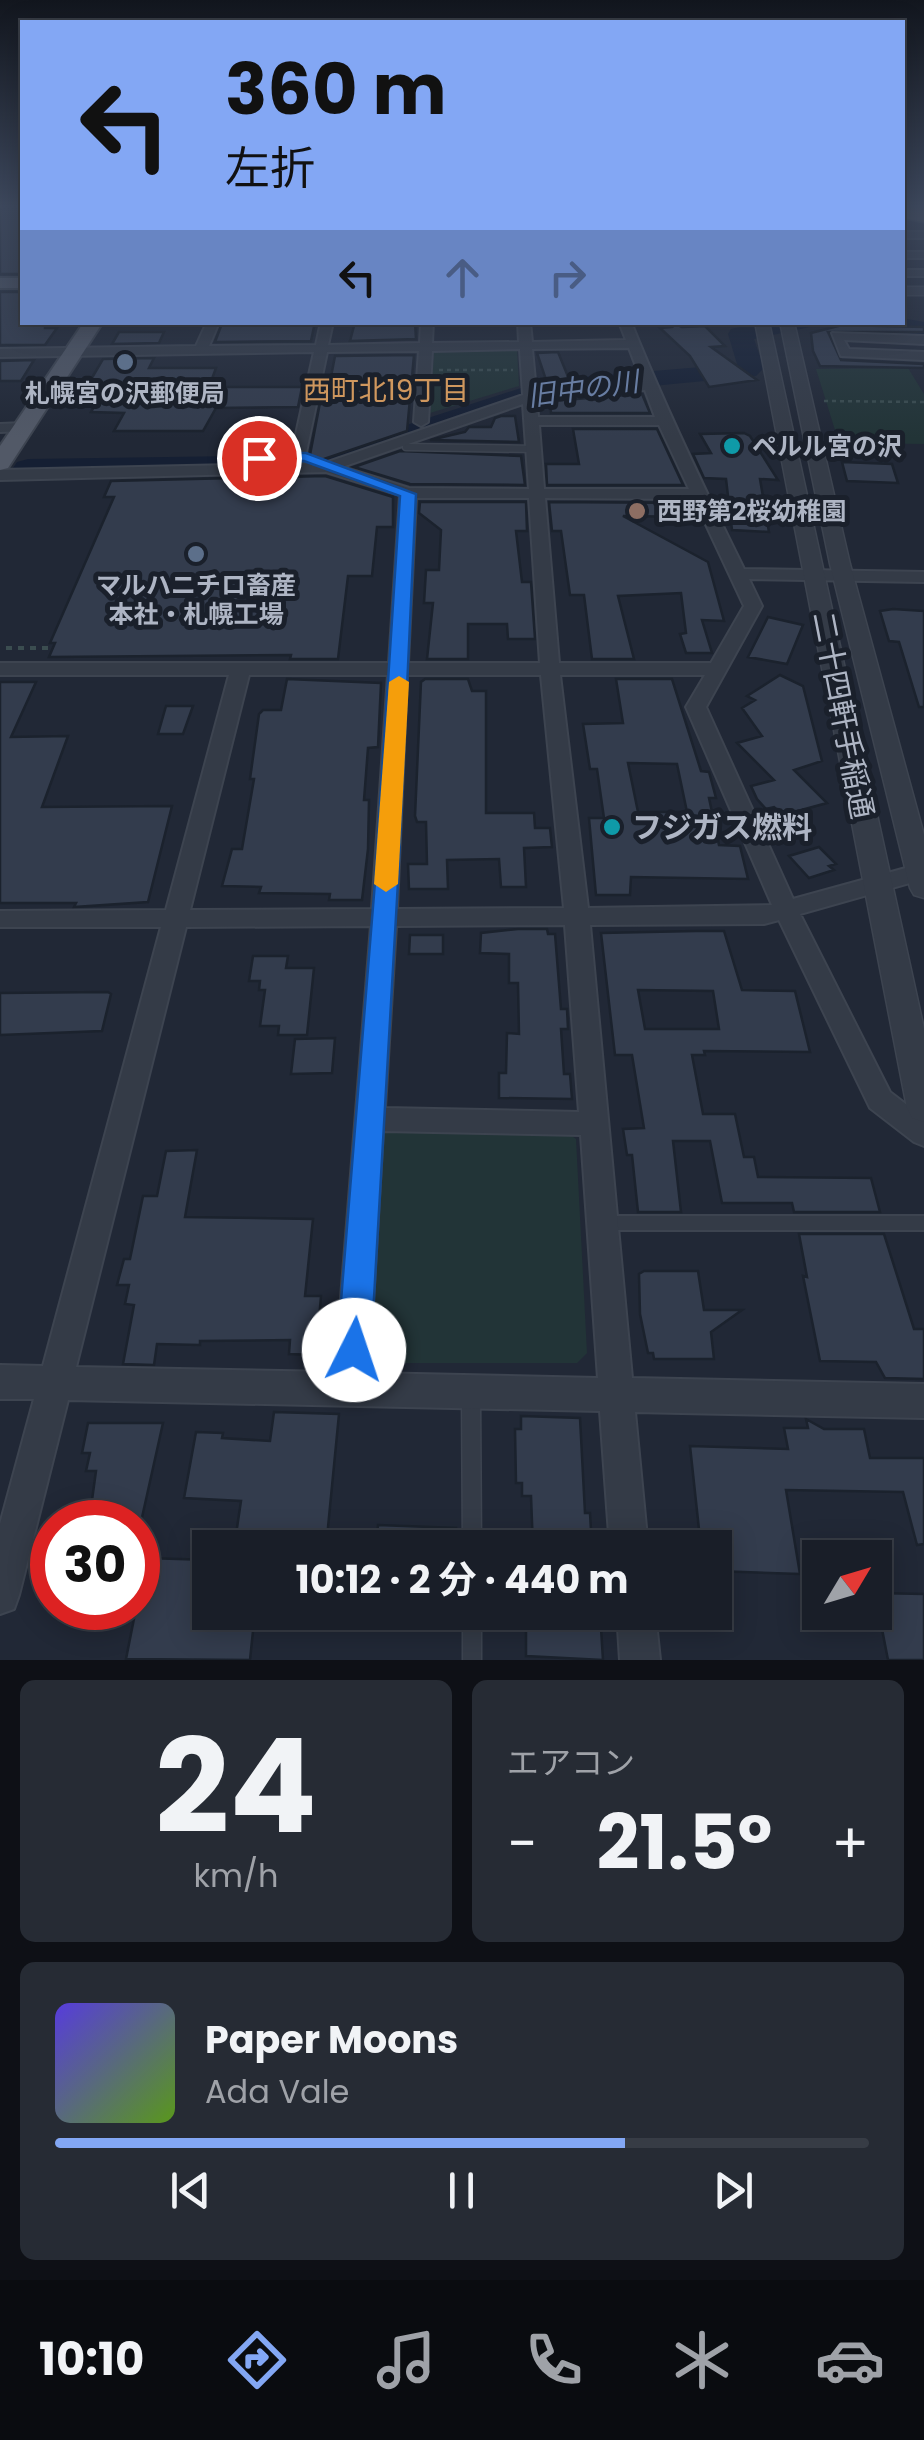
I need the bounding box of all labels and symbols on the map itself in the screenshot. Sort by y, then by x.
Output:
marker: 札幌宮の沢郵便局 [114,351,136,373]
water label: 旧中の川 [525,361,644,416]
district label: 西町北19丁目 [303,371,469,410]
place label: 札幌宮の沢郵便局 [25,376,225,411]
pin [217,416,302,501]
place label: ペルル宮の沢 [752,429,902,464]
marker: ペルル宮の沢 [721,435,743,457]
place label: 西野第2桜幼稚園 [657,494,846,529]
marker: 西野第2桜幼稚園 [626,500,648,522]
marker: マルハニチロ畜産 本社・札幌工場 [185,543,207,565]
place label: マルハニチロ畜産 本社・札幌工場 [96,568,296,632]
street label: 二十四軒手稲通 [802,608,884,822]
place label: フジガス燃料 [632,806,812,849]
marker: フジガス燃料 [601,816,623,838]
position arrow [302,1298,406,1402]
speed limit sign: 30 [30,1500,160,1630]
north arrow [802,1540,892,1630]

